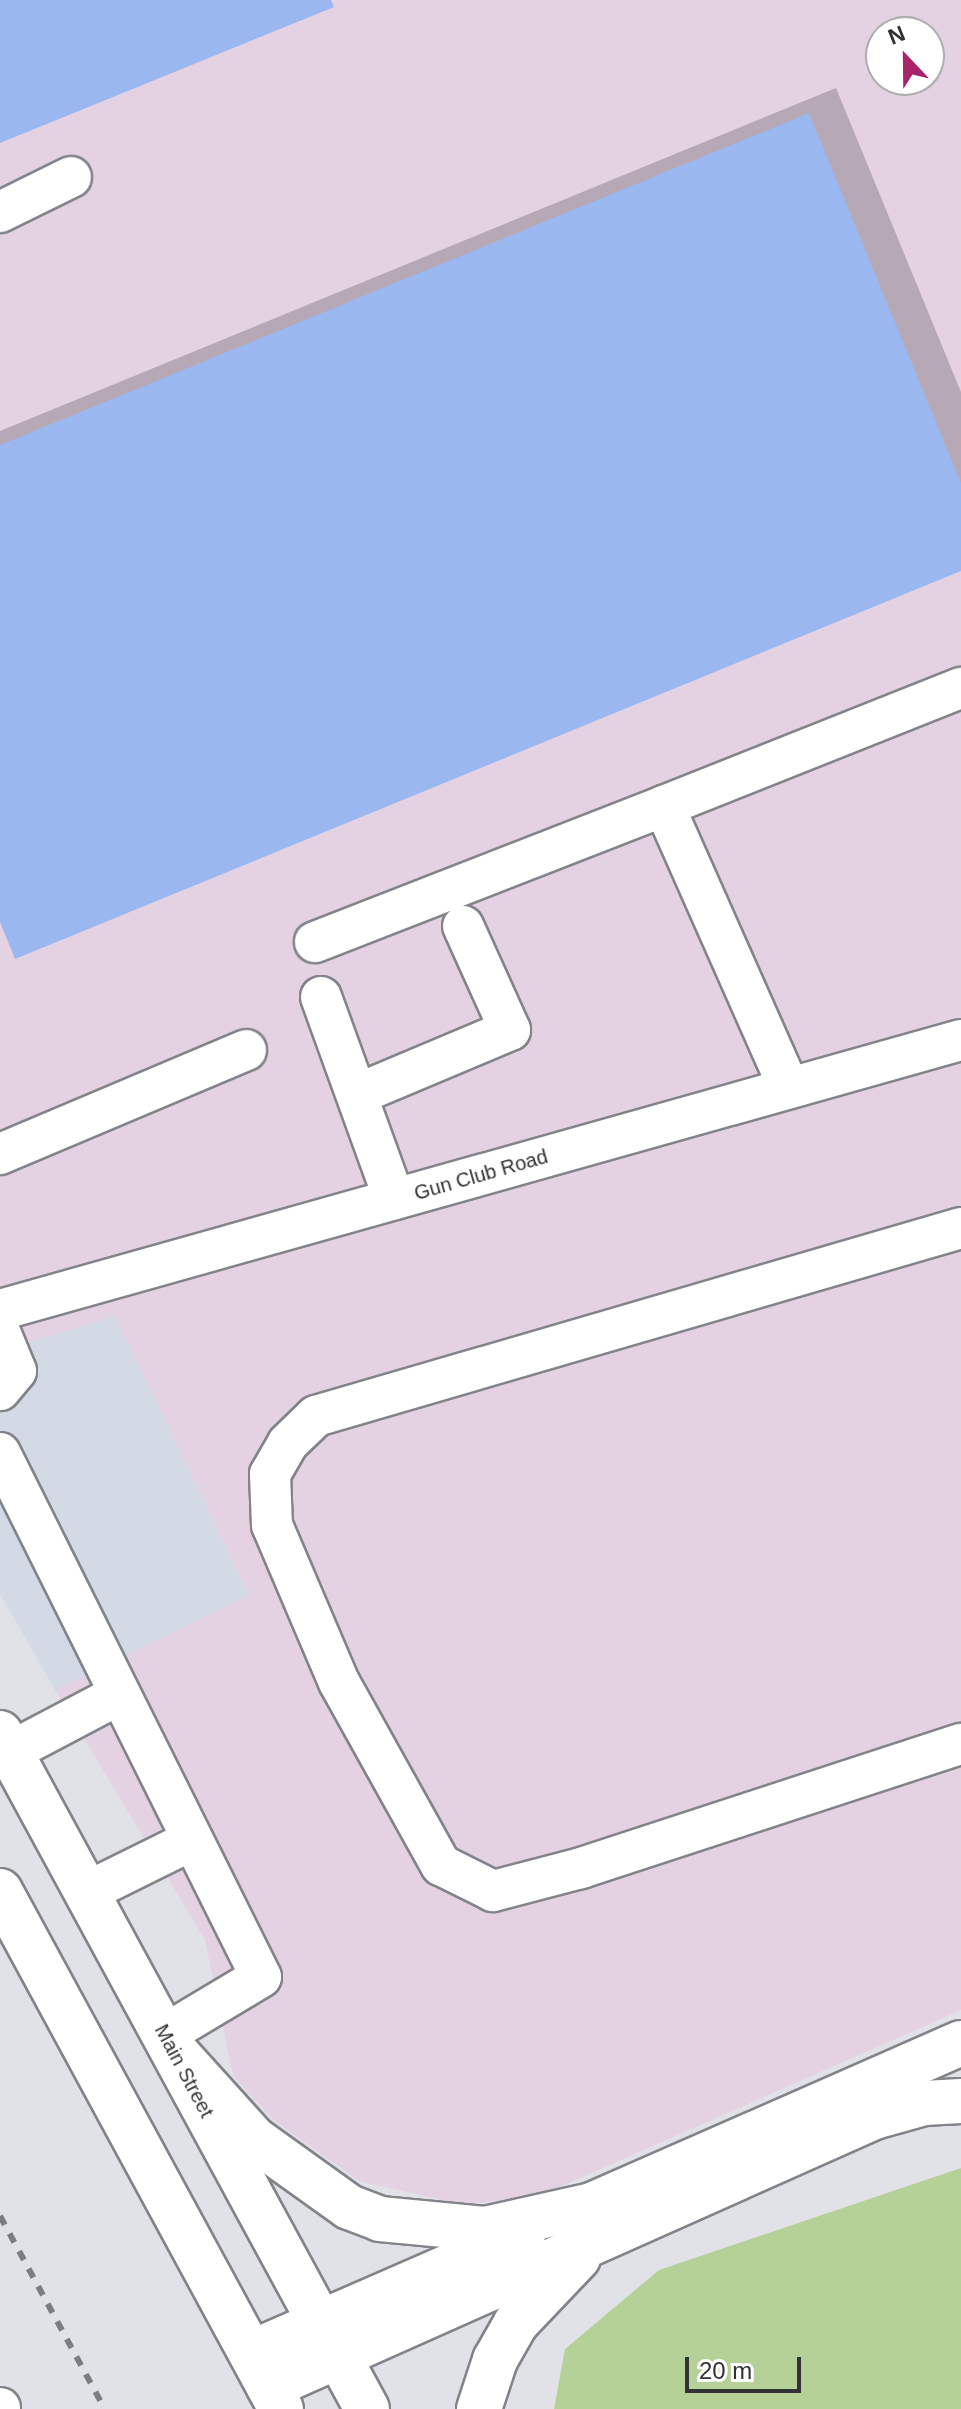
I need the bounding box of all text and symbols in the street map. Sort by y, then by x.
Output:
north arrow [865,16,945,96]
text: N [885,21,909,50]
street label: Gun Club Road [411,1144,551,1206]
street label: Main Street [149,2020,219,2122]
scale bar [689,2341,805,2391]
text: 20 m [699,2357,752,2384]

